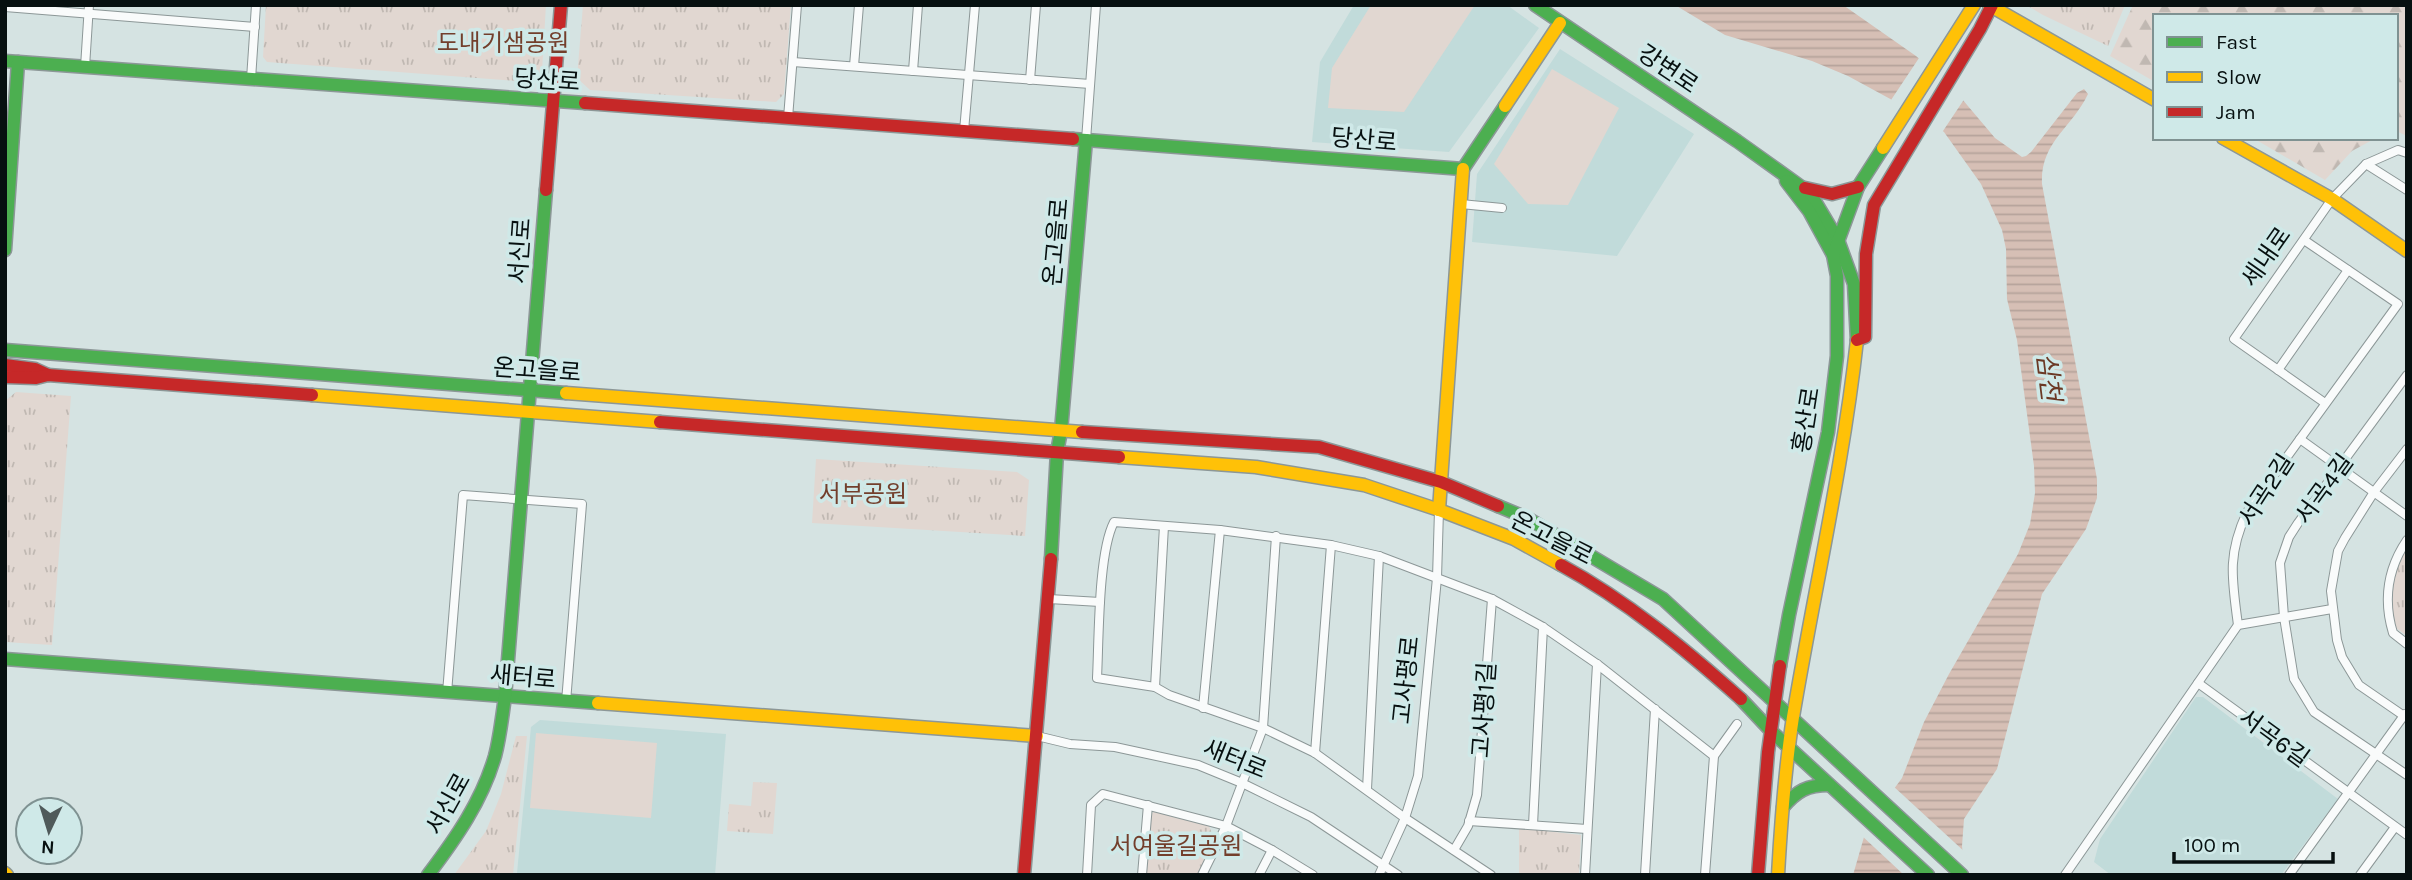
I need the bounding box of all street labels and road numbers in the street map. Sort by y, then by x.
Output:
street label: 강변로 [1633,39,1703,99]
street label: 당산로 [513,64,581,96]
street label: 당산로 [1330,123,1398,157]
street label: 온고을로 [1038,197,1074,287]
street label: 서신로 [504,217,536,285]
street label: 세내로 [2236,222,2296,292]
street label: 온고을로 [492,353,582,387]
street label: 홍산로 [1787,385,1825,455]
street label: 서곡2길 [2232,449,2300,531]
street label: 서곡4길 [2289,449,2359,529]
street label: 온고을로 [1506,505,1598,571]
street label: 고사평로 [1387,635,1425,725]
street label: 새터로 [489,660,557,694]
street label: 고사평1길 [1467,661,1501,759]
street label: 서곡6길 [2233,703,2315,773]
street label: 새터로 [1199,734,1271,784]
street label: 서신로 [420,768,476,840]

